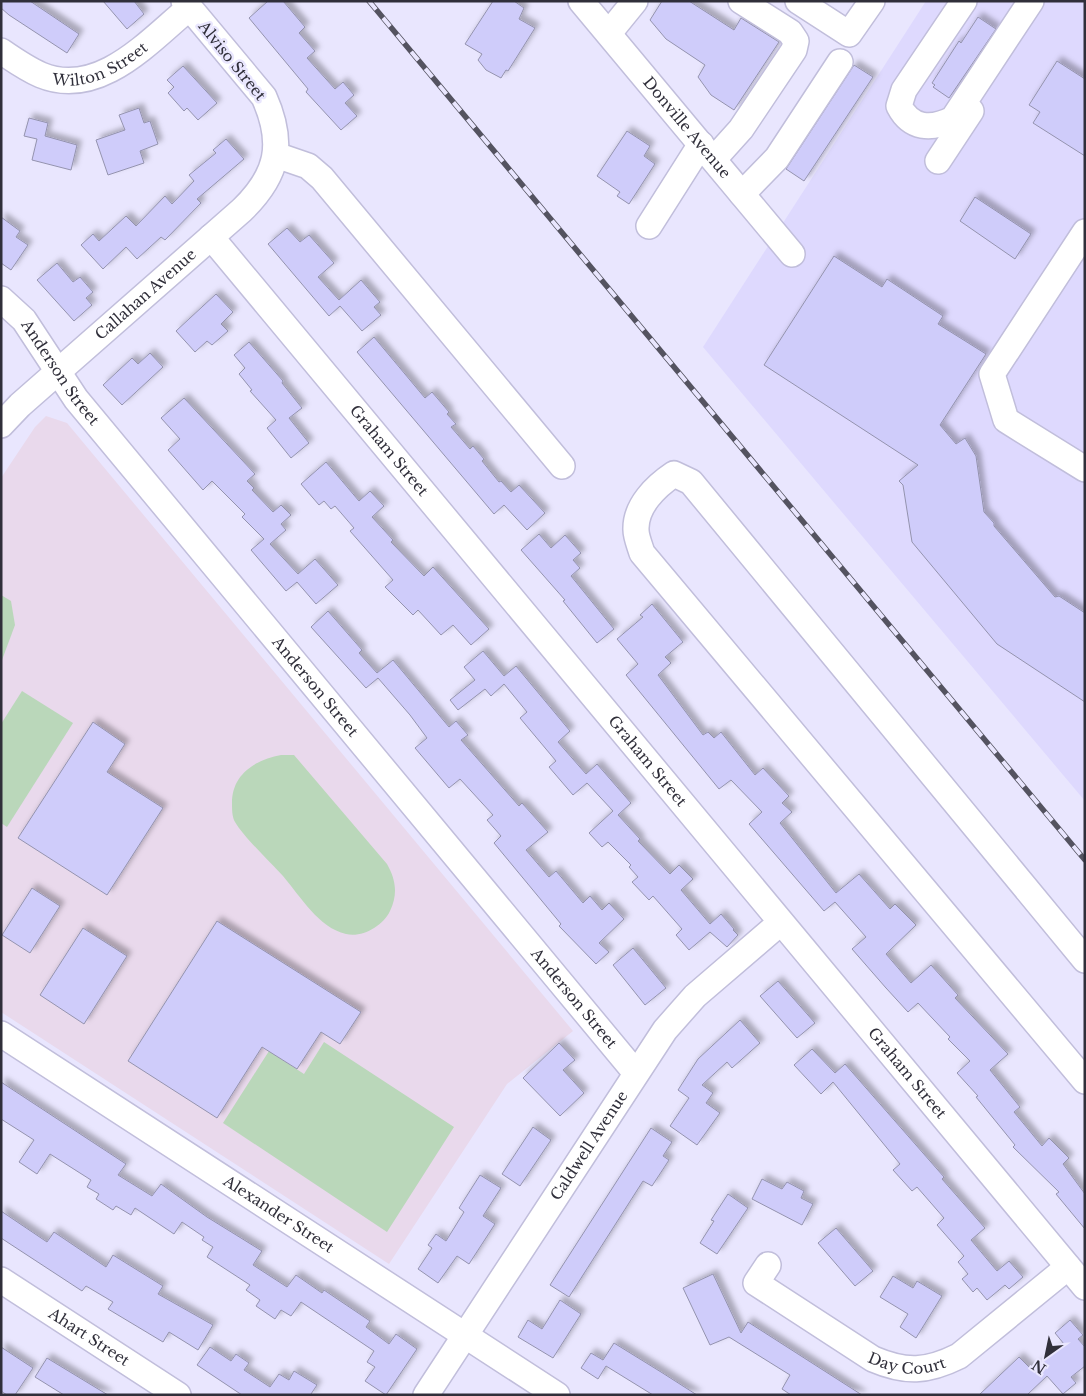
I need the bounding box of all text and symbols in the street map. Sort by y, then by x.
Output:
street label: Alviso Street [194,16,270,104]
street label: Wilton Street [50,37,152,90]
street label: Donville Avenue [639,73,735,182]
street label: Callahan Avenue [91,245,200,344]
street label: Anderson Street [17,315,104,429]
street label: Graham Street [346,401,433,500]
street label: Anderson Street [268,632,363,741]
street label: Graham Street [604,711,691,811]
street label: Anderson Street [527,943,622,1052]
street label: Graham Street [864,1023,951,1123]
street label: Caldwell Avenue [546,1087,632,1204]
street label: Alexander Street [219,1171,338,1257]
street label: Ahart Street [45,1303,134,1370]
north arrow [1021,1331,1071,1381]
street label: Day Court [865,1348,949,1378]
text: N [1028,1356,1049,1378]

